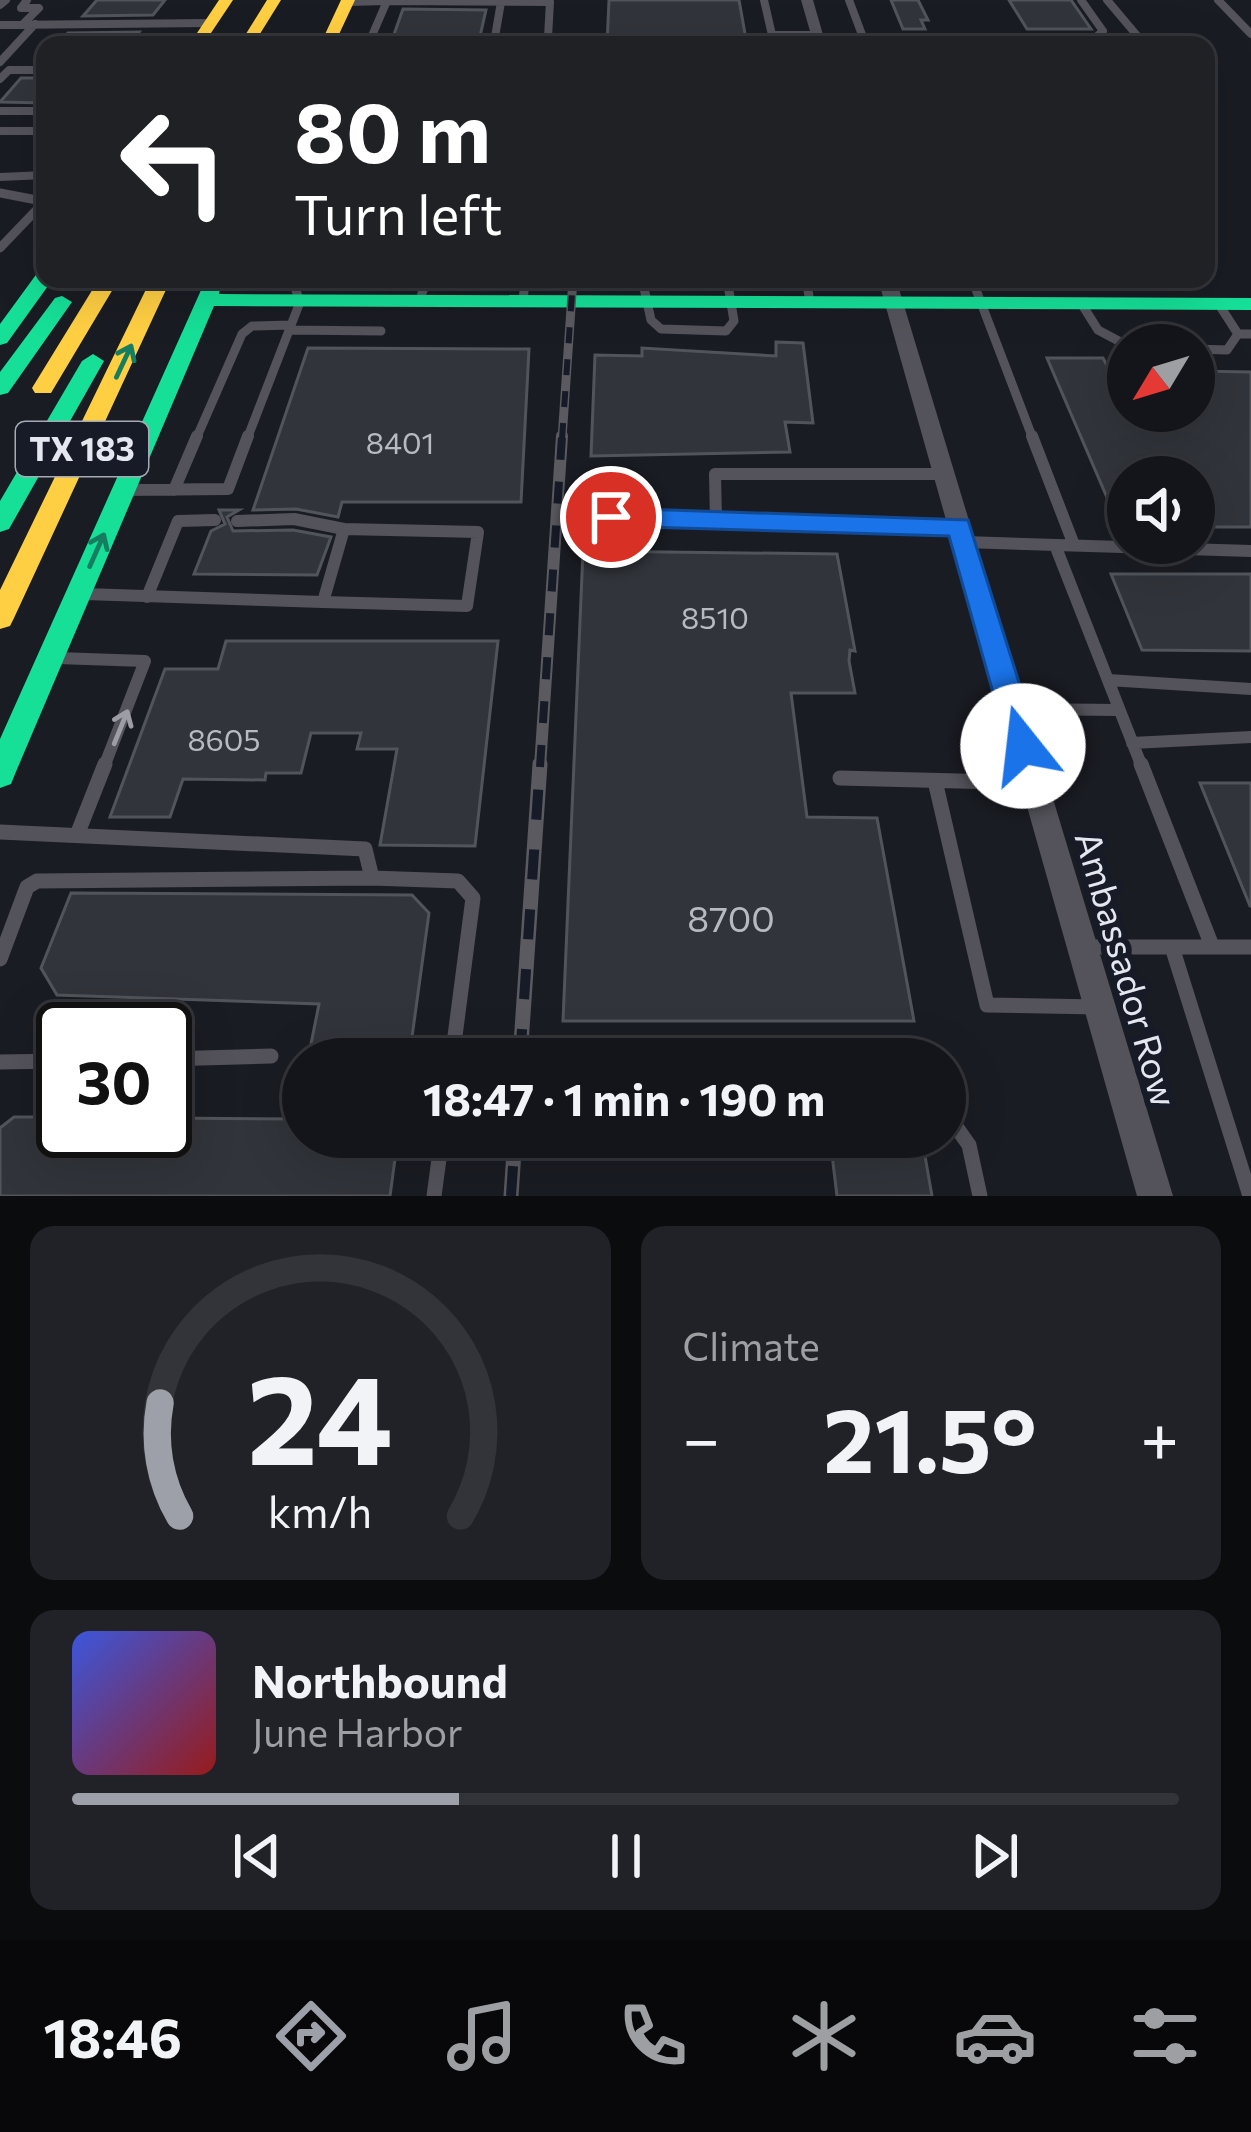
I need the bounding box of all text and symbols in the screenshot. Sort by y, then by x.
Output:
text: 80 m [294,78,491,180]
icon: left [96,84,252,240]
text: Turn left [294,180,502,246]
north arrow [1107,324,1215,432]
map controls [1107,324,1215,564]
one-way arrow [114,344,136,380]
road number: TX 183 [16,422,148,476]
house number: 8401 [366,423,434,460]
button: sound [1107,456,1215,564]
pin [560,466,662,568]
icon: arrive [578,484,644,550]
one-way arrow [87,533,109,569]
house number: 8510 [681,598,749,635]
position arrow [960,683,1086,809]
one-way arrow [111,709,133,746]
house number: 8605 [187,720,261,757]
street label: Ambassador Row [1068,826,1188,1111]
house number: 8700 [687,895,775,939]
speed limit sign: 30 [36,1002,192,1158]
text: 18:47 · 1 min · 190 m [423,1070,825,1125]
text: Climate [683,1321,820,1369]
text: 24 [247,1338,393,1491]
text: 21.5° [823,1381,1037,1492]
text: − [683,1396,720,1477]
text: + [1140,1396,1179,1477]
text: km/h [268,1484,372,1537]
text: Northbound [252,1652,508,1707]
text: June Harbor [252,1707,463,1755]
icon: previous [224,1823,290,1889]
icon: pause [593,1823,659,1889]
icon: next [962,1823,1028,1889]
icon: directions [269,1994,353,2078]
icon: music [440,1994,524,2078]
icon: phone [611,1994,695,2078]
icon: climate [782,1994,866,2078]
icon: car [953,1994,1037,2078]
icon: filters [1123,1994,1207,2078]
text: 18:46 [43,2003,182,2069]

